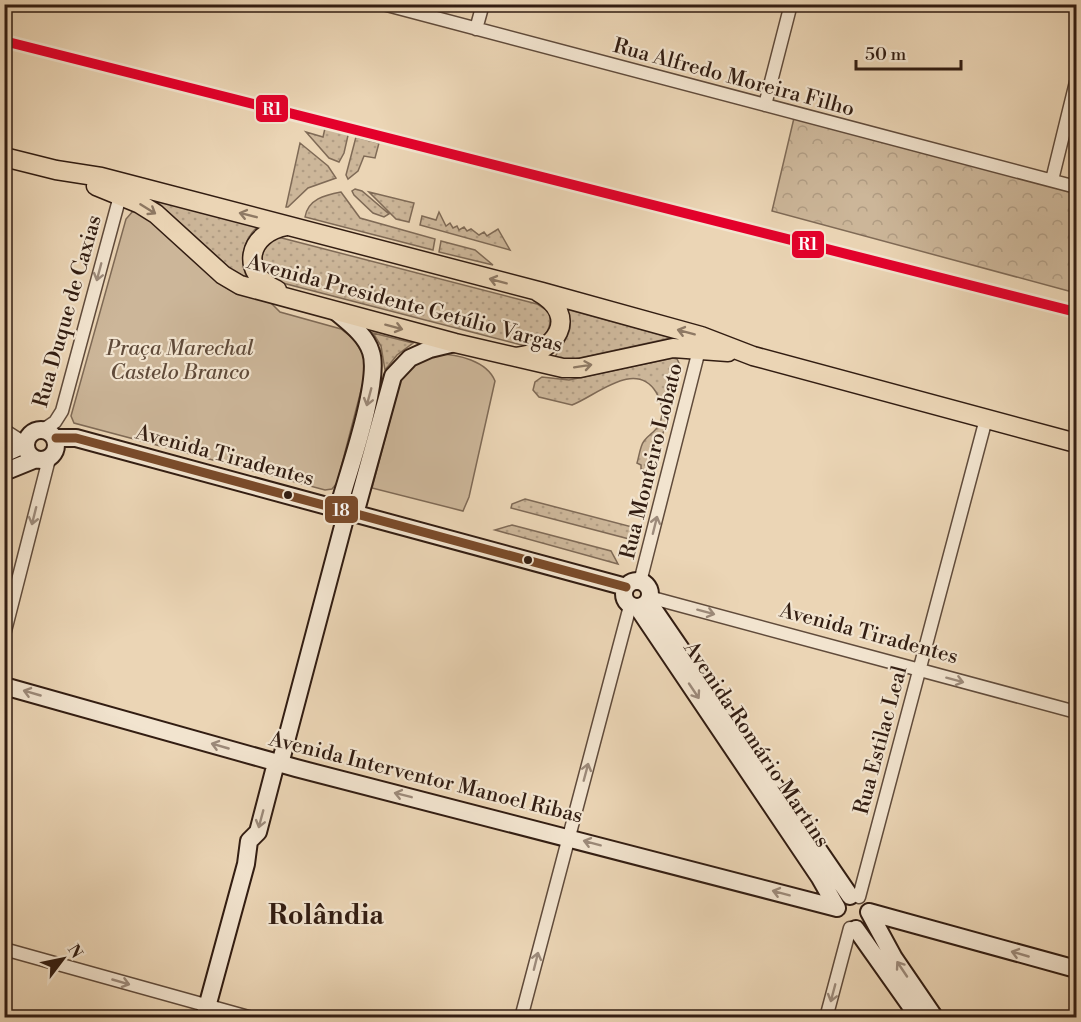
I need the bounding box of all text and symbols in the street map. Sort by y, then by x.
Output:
street label: Rua Alfredo Moreira Filho [610,33,857,123]
scale bar [856,33,961,71]
text: 50 m [865,43,907,66]
line badge: R1 [255,94,289,123]
text: R1 [262,100,282,120]
one-way arrow [139,204,156,216]
one-way arrow [239,209,258,221]
street label: Rua Duque de Caxias [28,212,108,410]
line badge: R1 [791,230,825,259]
text: R1 [798,235,818,255]
street label: Avenida Presidente Getúlio Vargas [243,249,566,359]
one-way arrow [93,263,105,282]
one-way arrow [489,275,508,286]
one-way arrow [384,321,403,333]
one-way arrow [677,326,696,337]
park label: Praça Marechal Castelo Branco [105,336,254,386]
street label: Rua Monteiro Lobato [615,360,689,562]
one-way arrow [573,361,593,372]
one-way arrow [362,387,374,406]
street label: Avenida Tiradentes [132,419,317,492]
unlabelled marker [282,489,294,501]
line badge: 18 [324,495,359,524]
text: 18 [332,501,350,521]
one-way arrow [28,506,40,525]
one-way arrow [649,516,661,535]
unlabelled marker [522,554,534,566]
street label: Avenida Tiradentes [776,597,961,670]
one-way arrow [696,607,715,618]
street label: Avenida Romário Martins [677,636,835,853]
street label: Rua Estilac Leal [849,663,913,817]
one-way arrow [945,675,964,687]
one-way arrow [688,682,700,699]
one-way arrow [23,687,42,699]
street label: Avenida Interventor Manoel Ribas [265,726,585,830]
one-way arrow [211,740,230,751]
one-way arrow [580,763,592,782]
one-way arrow [394,789,413,800]
one-way arrow [255,809,266,828]
one-way arrow [583,837,602,848]
one-way arrow [772,886,791,898]
district label: Rolândia [268,899,384,933]
north arrow [33,929,93,989]
text: N [63,941,87,963]
one-way arrow [1011,948,1030,959]
one-way arrow [531,952,543,971]
one-way arrow [896,962,908,978]
one-way arrow [112,977,131,988]
one-way arrow [827,983,838,1002]

